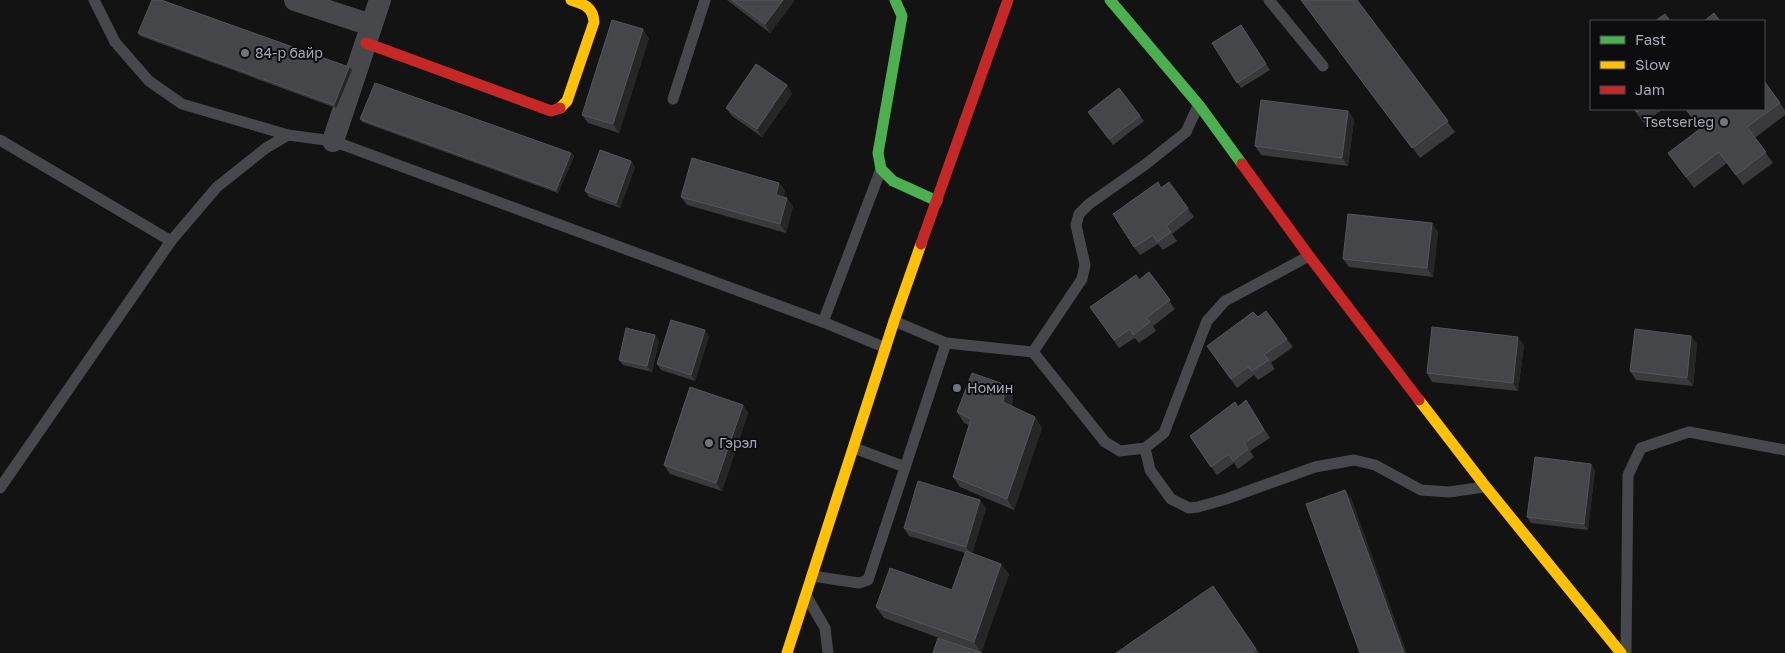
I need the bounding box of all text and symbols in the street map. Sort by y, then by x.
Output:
legend [1590,20,1765,110]
text: Fast [1635,30,1666,48]
place label: 84-р байр [255,44,323,61]
marker: 84-р байр [239,47,251,59]
text: Slow [1635,55,1670,73]
text: Jam [1635,80,1665,98]
place label: Tsetserleg [1643,113,1714,130]
marker: Tsetserleg [1718,116,1730,128]
place label: Номин [967,379,1013,396]
marker: Номин [951,382,963,394]
place label: Гэрэл [719,434,757,451]
marker: Гэрэл [703,437,715,449]

